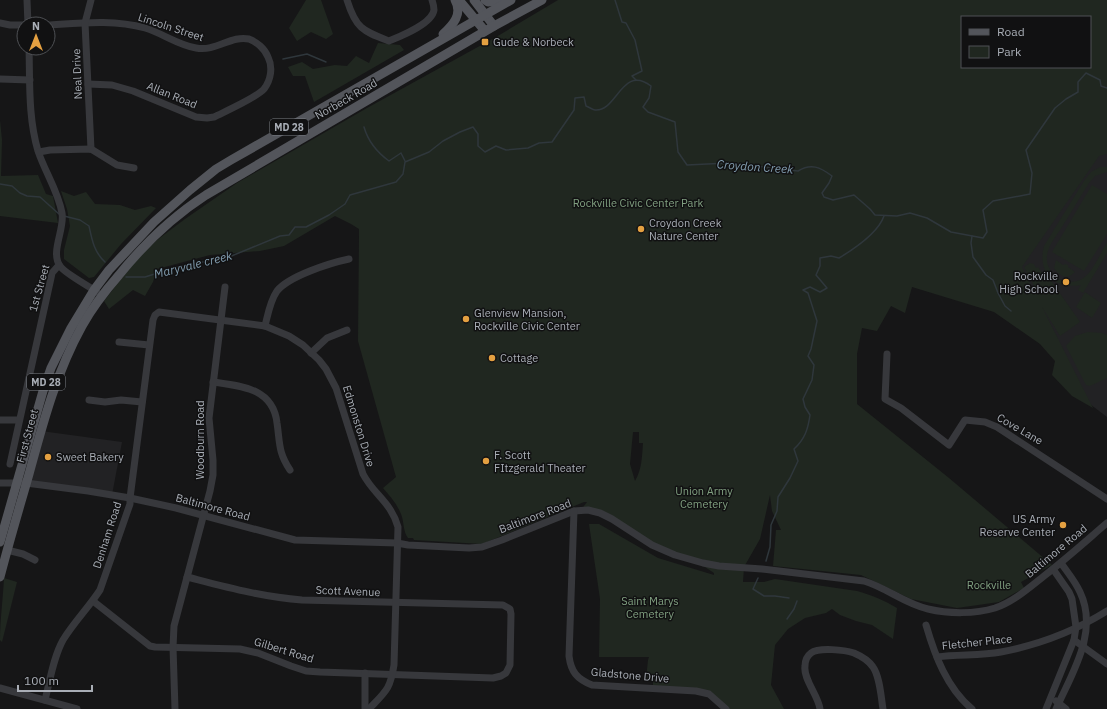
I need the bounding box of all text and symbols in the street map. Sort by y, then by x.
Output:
street label: Lincoln Street [136,10,206,44]
north arrow [16,16,56,56]
legend [961,16,1091,68]
text: N [32,19,40,33]
text: Road [997,24,1025,39]
place label: Gude & Norbeck [493,35,574,49]
marker: Gude & Norbeck [480,37,490,47]
text: Park [997,44,1022,59]
street label: Neal Drive [69,48,85,100]
street label: Norbeck Road [312,76,380,122]
street label: Allan Road [145,79,199,111]
road number: MD 28 [270,119,308,135]
water label: Croydon Creek [716,156,795,177]
park label: Rockville Civic Center Park [573,196,704,210]
place label: Croydon Creek Nature Center [649,216,722,243]
marker: Croydon Creek Nature Center [636,224,646,234]
water label: Maryvale creek [152,247,234,281]
street label: 1st Street [26,263,52,313]
place label: Rockville High School [999,269,1058,296]
marker: Rockville High School [1061,277,1071,287]
place label: Glenview Mansion, Rockville Civic Center [474,306,580,333]
marker: Glenview Mansion, Rockville Civic Center [461,314,471,324]
place label: Cottage [500,351,538,365]
marker: Cottage [487,353,497,363]
road number: MD 28 [27,374,65,390]
street label: Edmonston Drive [340,384,378,468]
street label: Woodburn Road [193,400,207,480]
street label: First Street [13,408,41,464]
street label: Cove Lane [995,410,1045,448]
place label: F. Scott FItzgerald Theater [494,448,585,475]
place label: Sweet Bakery [56,450,124,464]
marker: Sweet Bakery [43,452,53,462]
marker: F. Scott FItzgerald Theater [481,456,491,466]
park label: Union Army Cemetery [675,484,733,511]
street label: Baltimore Road [174,490,252,524]
street label: Baltimore Road [497,496,573,536]
street label: Denham Road [90,500,124,570]
place label: US Army Reserve Center [980,512,1056,539]
marker: US Army Reserve Center [1058,520,1068,530]
street label: Baltimore Road [1022,521,1090,581]
park label: Rockville [967,578,1011,592]
street label: Scott Avenue [315,583,381,599]
park label: Saint Marys Cemetery [621,594,679,621]
street label: Fletcher Place [941,631,1013,653]
street label: Gilbert Road [252,634,316,666]
street label: Gladstone Drive [590,665,670,685]
scale bar [18,667,92,693]
text: 100 m [24,673,59,688]

